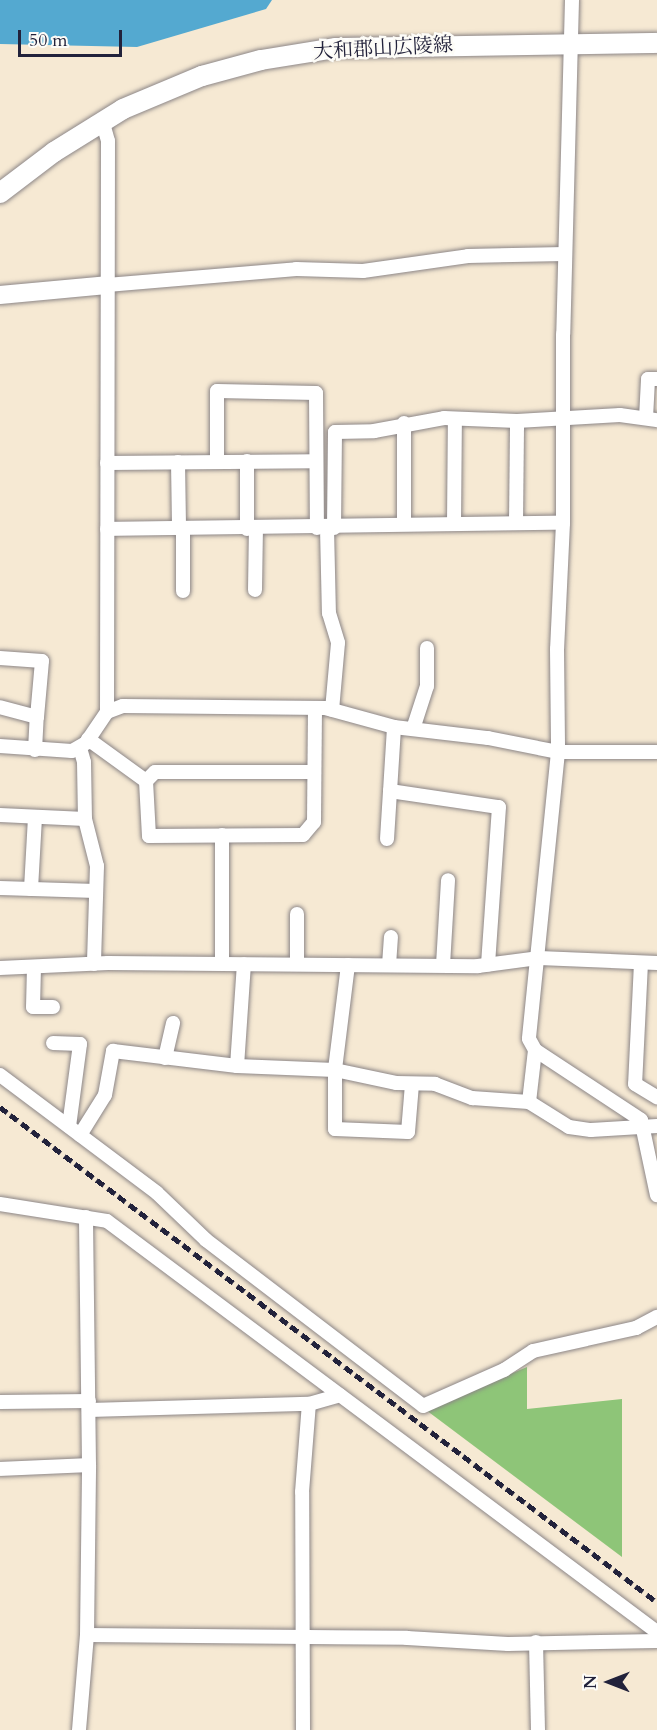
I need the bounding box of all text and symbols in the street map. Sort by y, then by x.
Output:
scale bar [21,18,124,56]
text: 50 m [29,28,68,53]
street label: 大和郡山広陵線 [312,32,454,64]
north arrow [579,1652,639,1712]
text: N [580,1675,602,1689]

